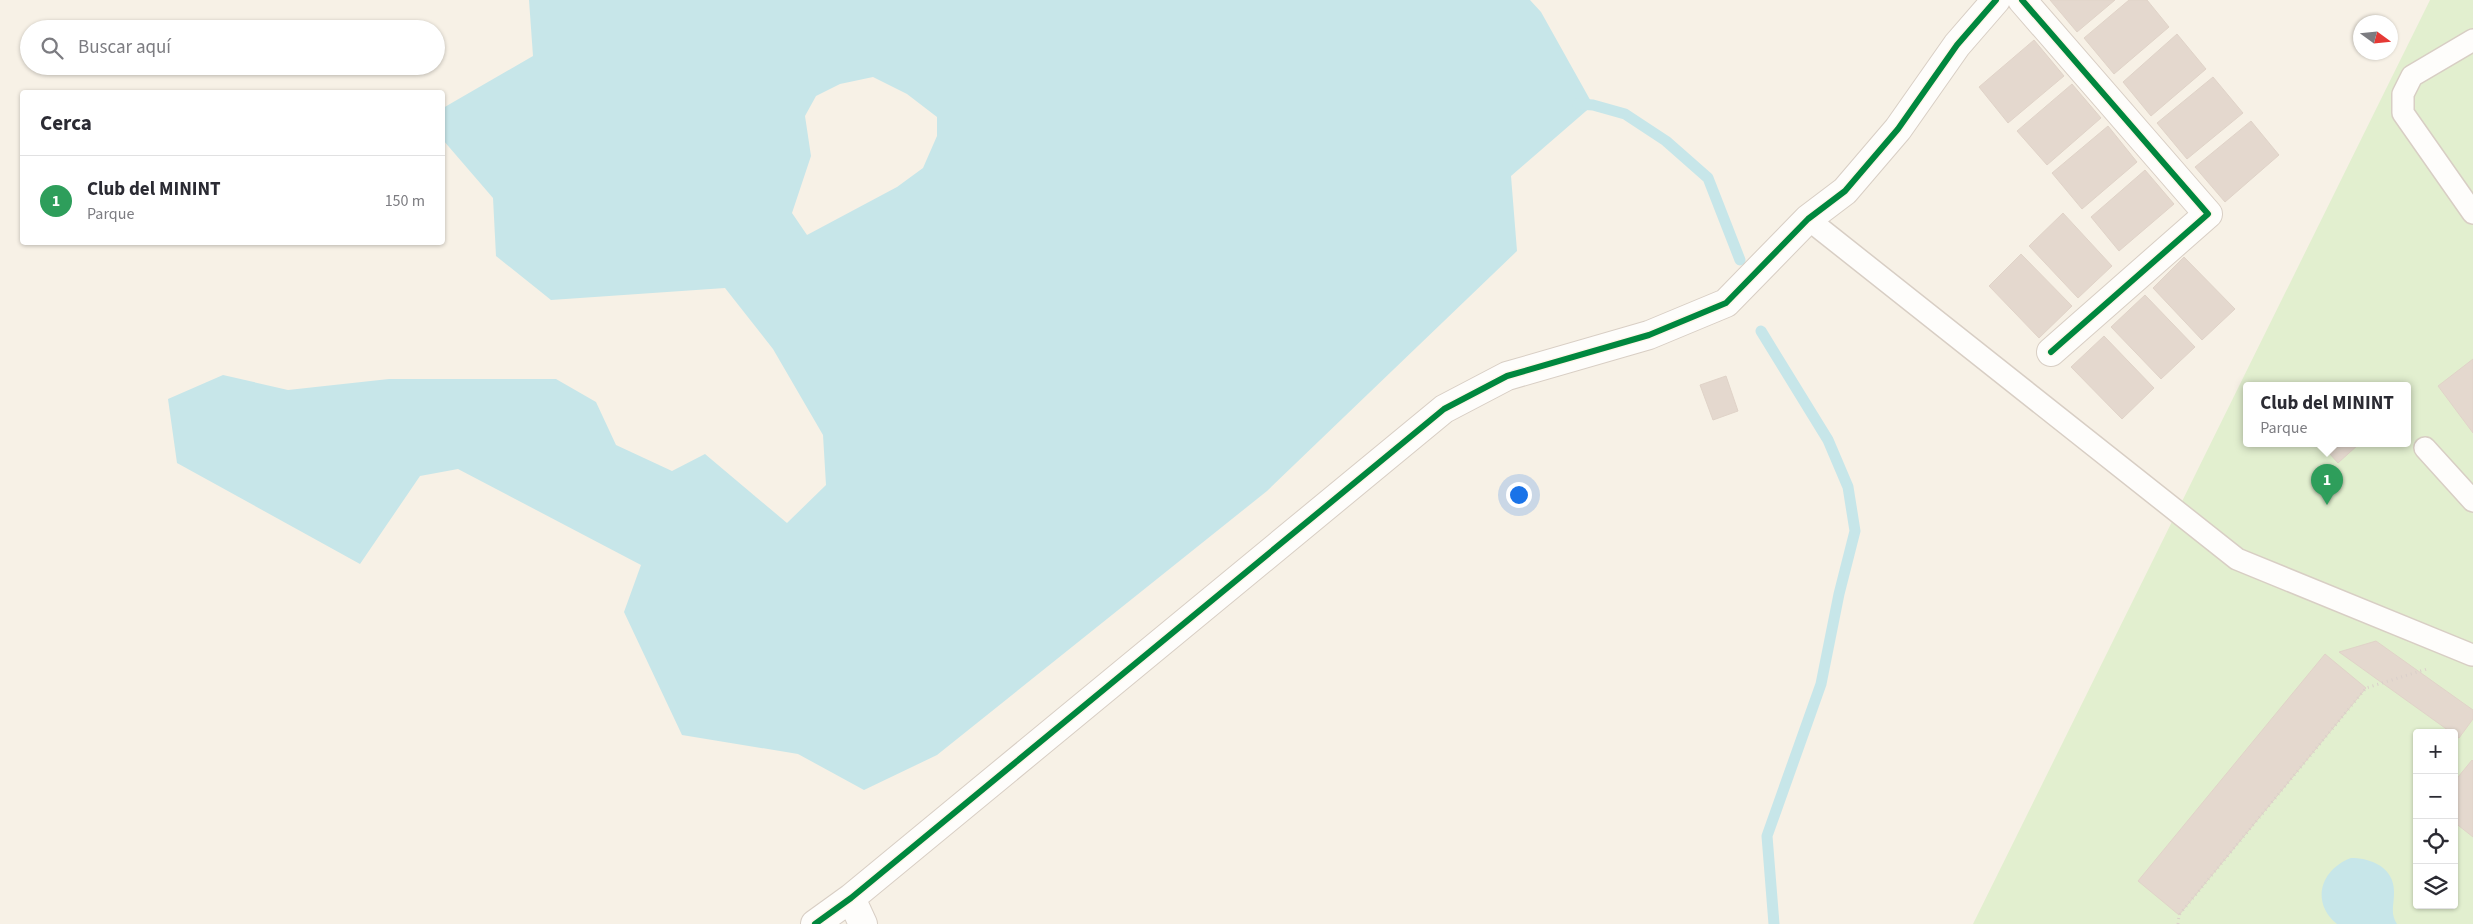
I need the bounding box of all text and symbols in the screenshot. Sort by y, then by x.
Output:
north arrow [2353,15,2398,60]
search box [20,20,445,75]
icon: search [38,34,66,62]
text: Buscar aquí [78,34,171,61]
text: Cerca [40,108,92,138]
text: Club del MININT [87,176,221,203]
text: 1 [52,190,60,212]
text: 150 m [385,190,425,212]
text: Parque [87,203,134,225]
popup [2243,382,2411,447]
text: Club del MININT [2260,390,2394,417]
text: Parque [2260,417,2308,439]
pin: 1 [2311,464,2343,505]
your location [1506,482,1532,508]
map controls [2413,729,2458,909]
button: + [2413,729,2458,774]
button: − [2413,774,2458,819]
button: locate [2413,819,2458,864]
button: layers [2413,864,2458,909]

